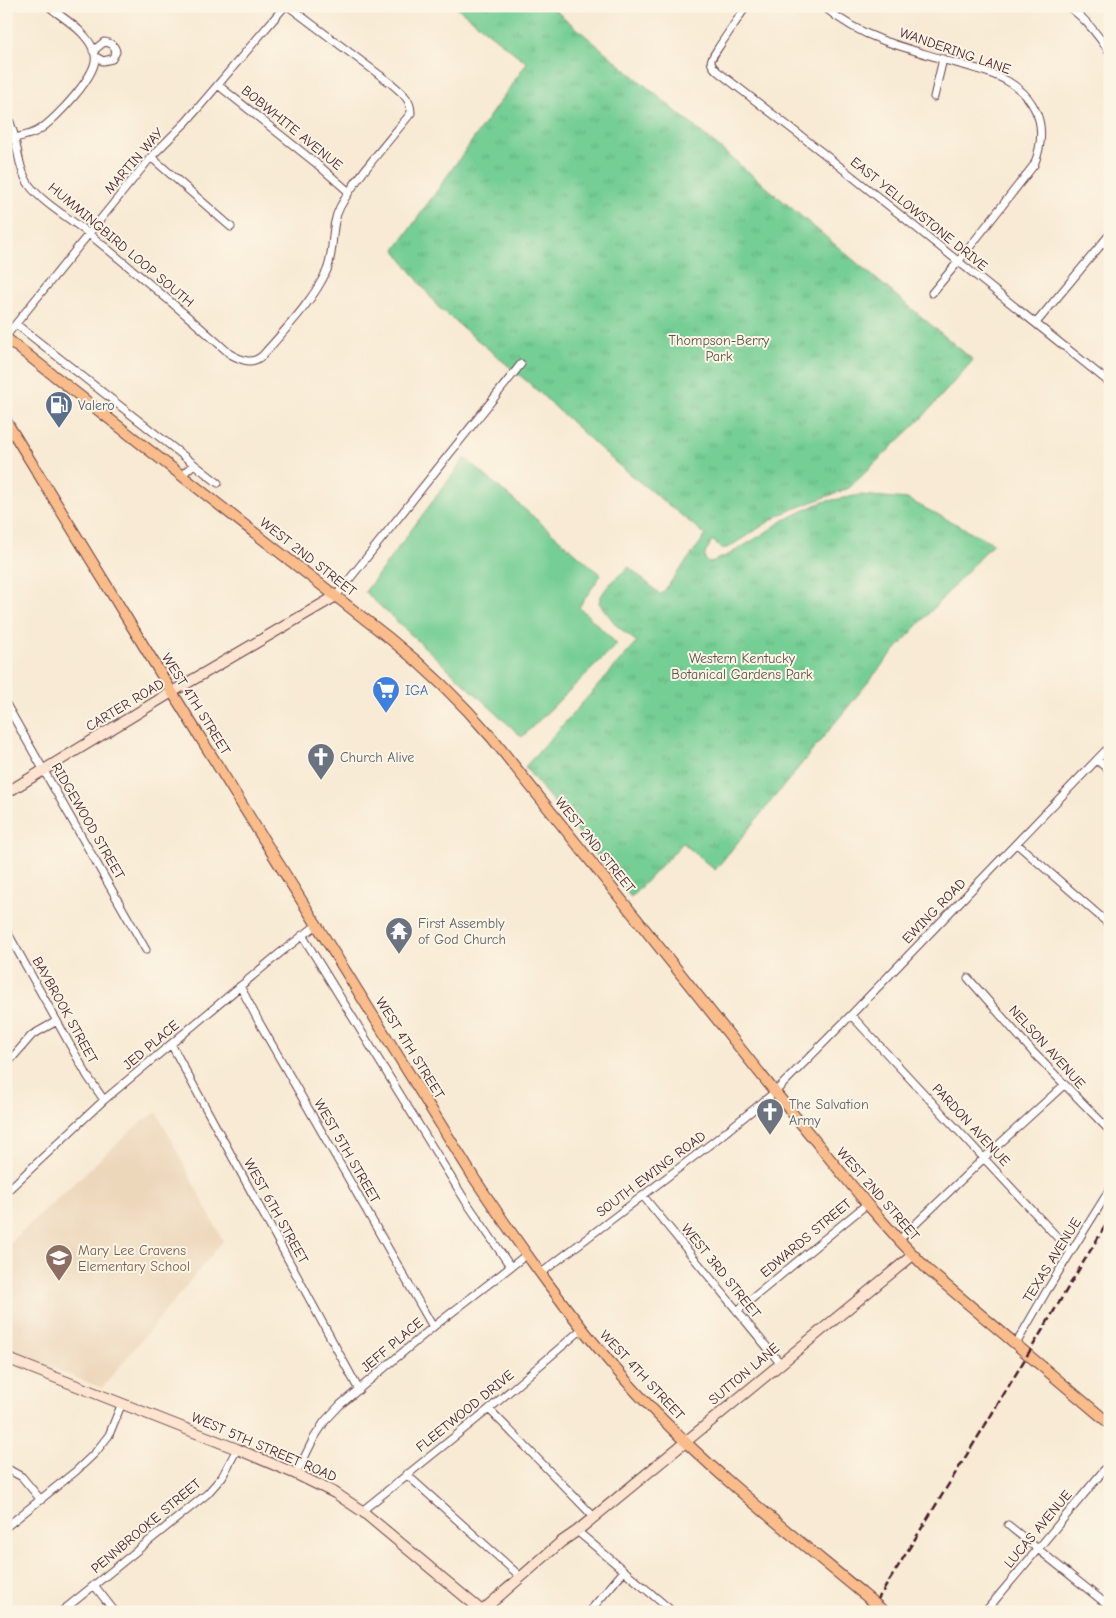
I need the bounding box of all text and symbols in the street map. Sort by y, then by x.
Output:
street label: WANDERING LANE [897,24,1013,78]
street label: BOBWHITE AVENUE [238,82,346,174]
street label: MARTIN WAY [101,124,168,197]
street label: EAST YELLOWSTONE DRIVE [847,153,991,275]
street label: HUMMINGBIRD LOOP SOUTH [45,179,197,311]
park label: Thompson-Berry Park [669,332,770,365]
fuel station icon: Valero [44,390,74,429]
place label: Valero [78,397,115,414]
street label: WEST 2ND STREET [256,514,360,600]
street label: WEST 4TH STREET [158,650,235,759]
park label: Western Kentucky Botanical Gardens Park [671,650,813,683]
street label: CARTER ROAD [83,675,167,735]
supermarket icon: IGA [371,675,401,714]
place label: IGA [405,682,428,699]
church icon: Church Alive [306,742,336,781]
place label: Church Alive [340,749,414,766]
street label: RIDGEWOOD STREET [48,760,129,883]
street label: WEST 2ND STREET [551,794,639,897]
street label: EWING ROAD [899,875,970,947]
place label: First Assembly of God Church [418,915,506,948]
temple icon: First Assembly of God Church [384,916,414,955]
street label: BAYBROOK STREET [29,954,102,1067]
street label: WEST 4TH STREET [372,994,449,1103]
street label: NELSON AVENUE [1005,1002,1089,1092]
street label: JED PLACE [119,1017,183,1073]
street label: PARDON AVENUE [929,1080,1013,1170]
street label: WEST 5TH STREET [310,1096,384,1207]
place label: The Salvation Army [789,1096,869,1129]
church icon: The Salvation Army [755,1097,785,1136]
street label: SOUTH EWING ROAD [593,1127,709,1221]
street label: WEST 2ND STREET [833,1144,924,1245]
street label: WEST 6TH STREET [240,1155,312,1267]
street label: EDWARDS STREET [757,1195,856,1281]
street label: TEXAS AVENUE [1019,1214,1085,1306]
street label: WEST 3RD STREET [678,1220,765,1322]
place label: Mary Lee Cravens Elementary School [78,1242,190,1275]
school or university icon: Mary Lee Cravens Elementary School [44,1243,74,1282]
street label: JEFF PLACE [358,1314,426,1376]
street label: WEST 4TH STREET [596,1327,688,1424]
street label: SUTTON LANE [705,1339,783,1409]
street label: FLEETWOOD DRIVE [413,1366,517,1456]
street label: WEST 5TH STREET ROAD [189,1409,340,1485]
street label: PENNBROOKE STREET [88,1475,205,1577]
street label: LUCAS AVENUE [1001,1487,1075,1571]

